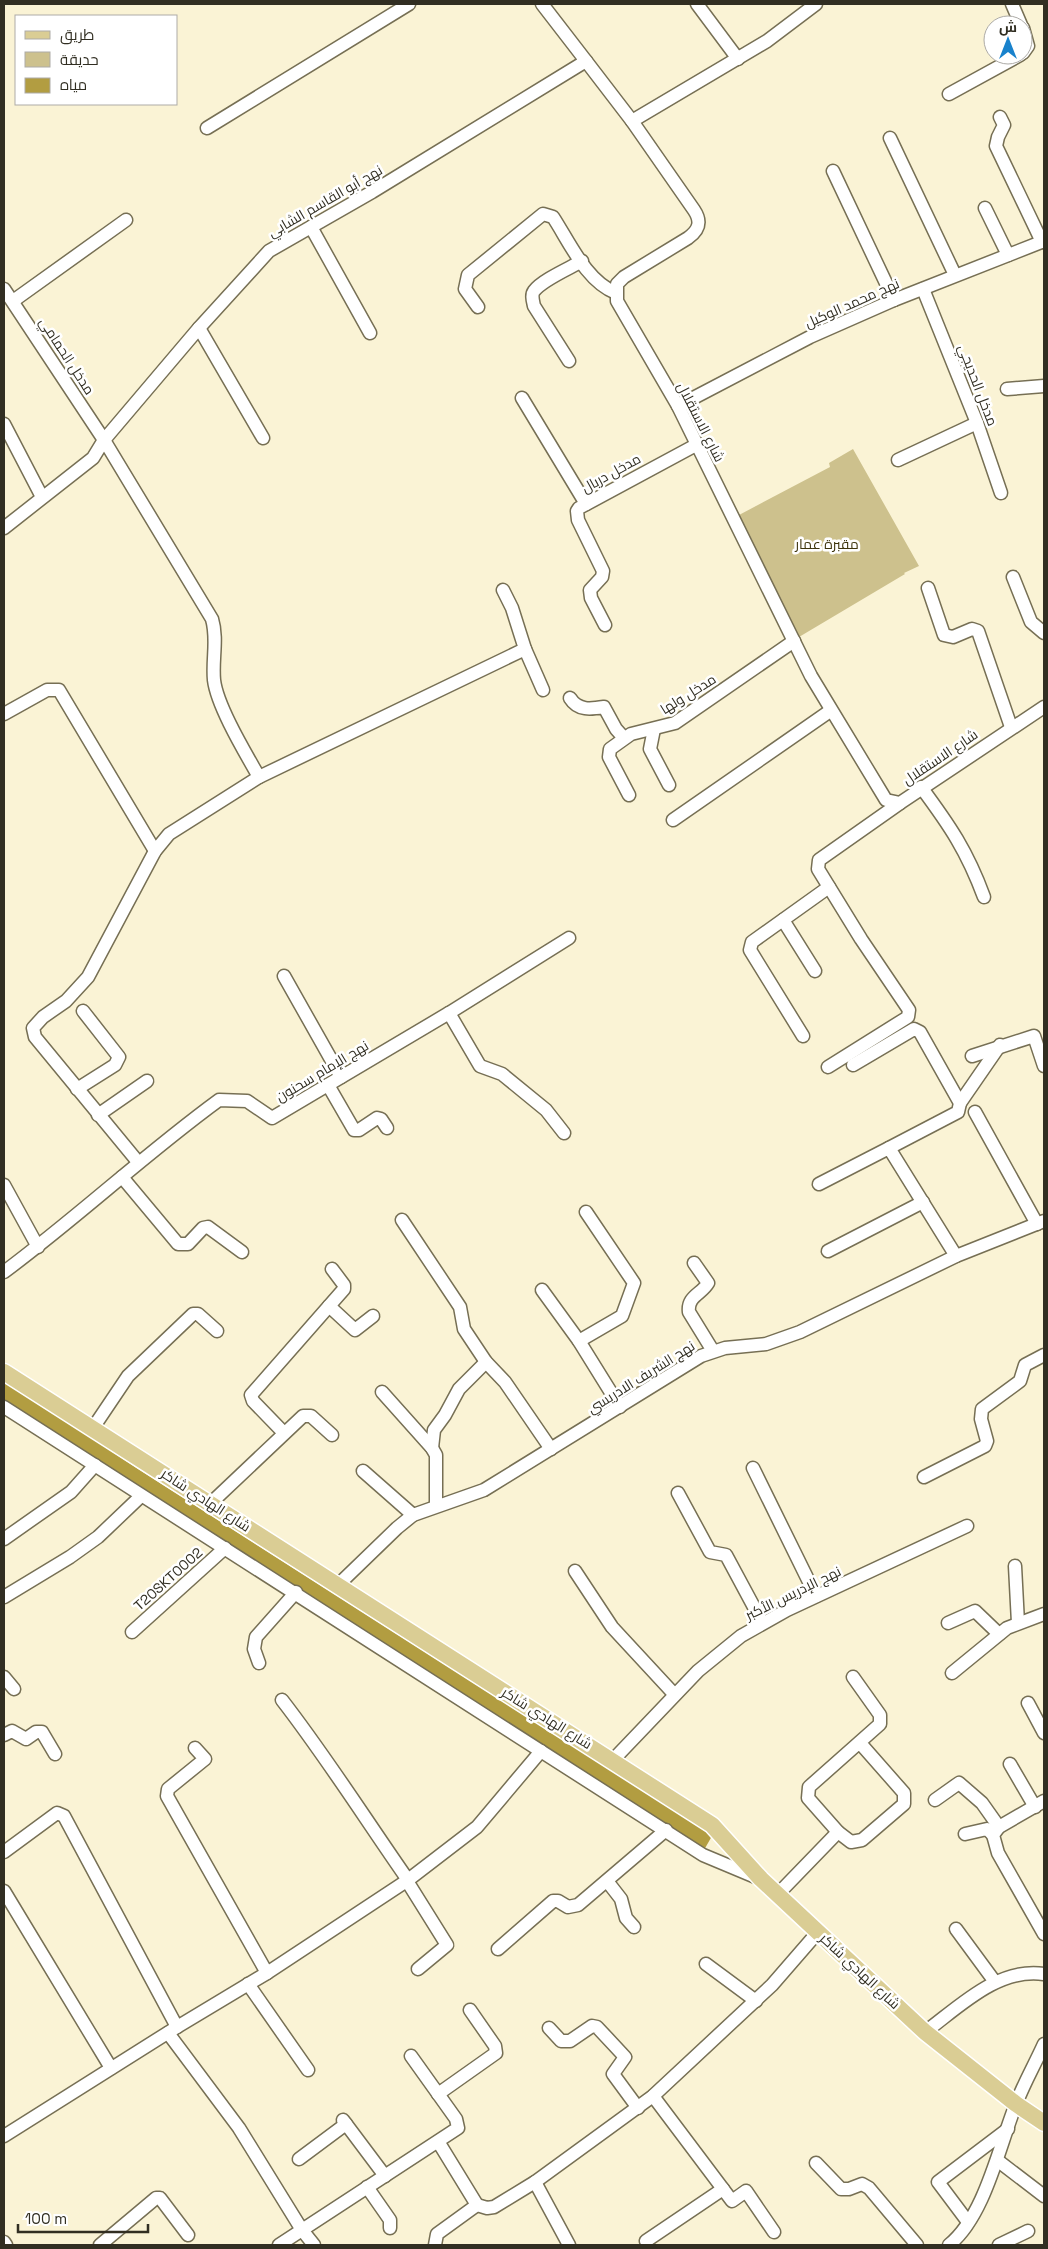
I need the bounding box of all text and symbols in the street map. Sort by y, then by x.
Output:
legend [15,15,178,105]
north arrow [983,15,1033,65]
text: ش [999,18,1017,36]
text: طريق [60,25,94,45]
text: حديقة [60,50,99,69]
text: مياه [60,75,87,94]
street label: نهج أبو القاسم الشابي [264,161,387,244]
street label: نهج محمد الوكيل [802,274,902,332]
street label: مدخل الحمامي [33,314,99,400]
street label: مدخل الحديجي [951,342,1002,429]
street label: شارع الاستقلال [673,379,729,465]
street label: مدخل دربال [578,449,644,497]
park label: مقبرة عمار [794,535,859,553]
street label: مدخل ولها [657,670,719,718]
street label: شارع الاستقلال [899,725,981,789]
street label: نهج الإمام سحنون [272,1036,372,1107]
street label: نهج الشريف الادريسي [584,1337,699,1419]
street label: شارع الهادي شاكر [155,1464,254,1538]
street label: T20SKT0002 [130,1543,206,1615]
street label: نهج الإدريس الأكبر [741,1562,844,1624]
street label: شارع الهادي شاكر [496,1682,596,1756]
street label: شارع الهادي شاكر [813,1929,904,2015]
scale bar [18,2202,148,2234]
text: 100 m [25,2209,67,2228]

